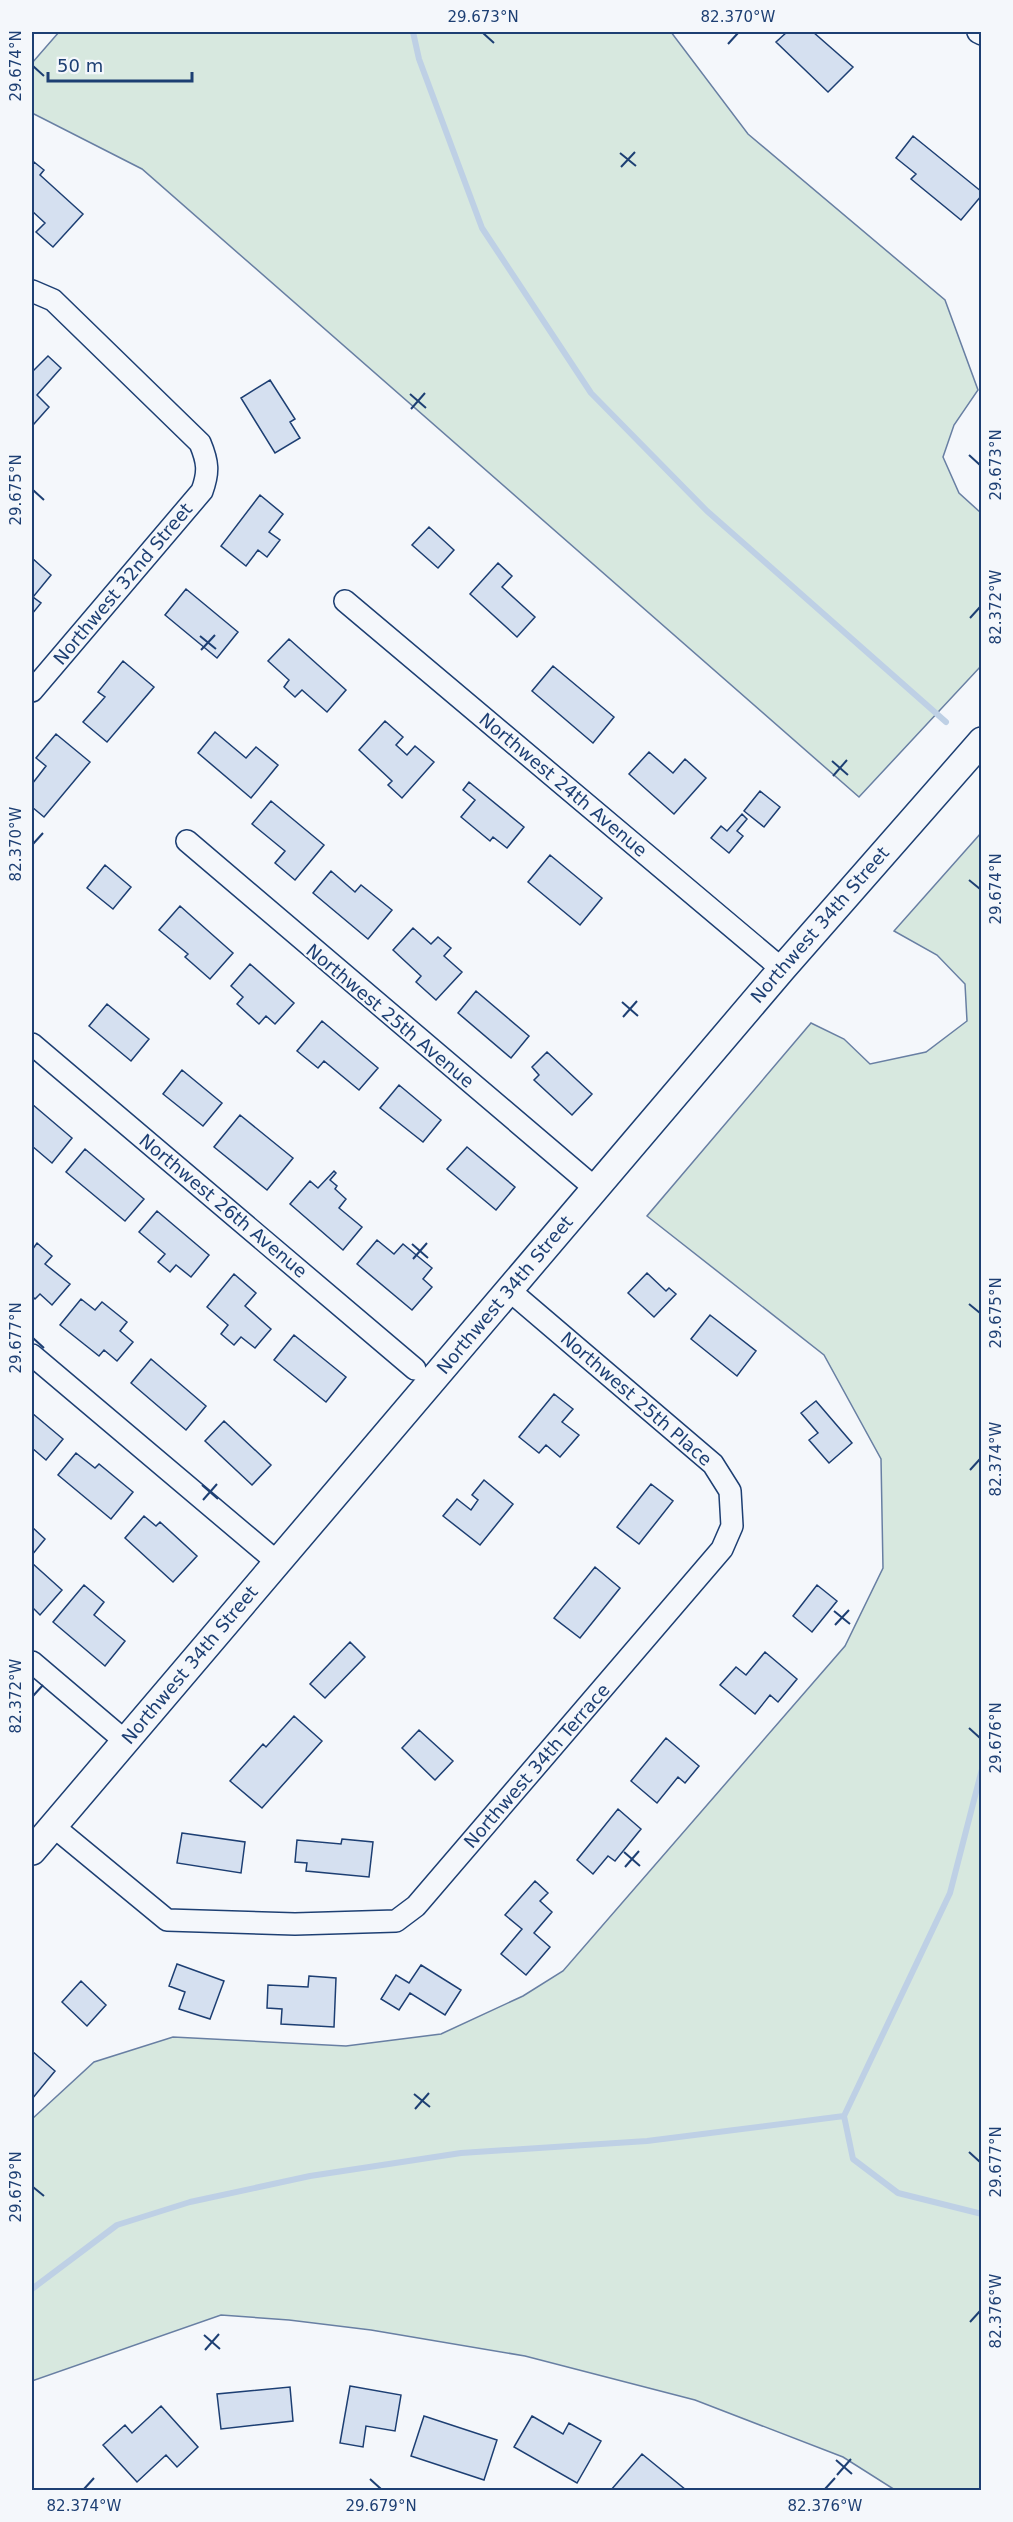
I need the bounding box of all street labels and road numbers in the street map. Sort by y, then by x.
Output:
street label: Northwest 32nd Street [49,499,196,669]
street label: Northwest 24th Avenue [475,708,651,861]
street label: Northwest 34th Street [746,842,893,1007]
street label: Northwest 25th Avenue [302,939,478,1092]
street label: Northwest 26th Avenue [135,1129,311,1282]
street label: Northwest 34th Street [432,1211,577,1378]
street label: Northwest 25th Place [557,1327,716,1470]
street label: Northwest 34th Street [117,1581,262,1748]
street label: Northwest 34th Terrace [460,1679,614,1852]

